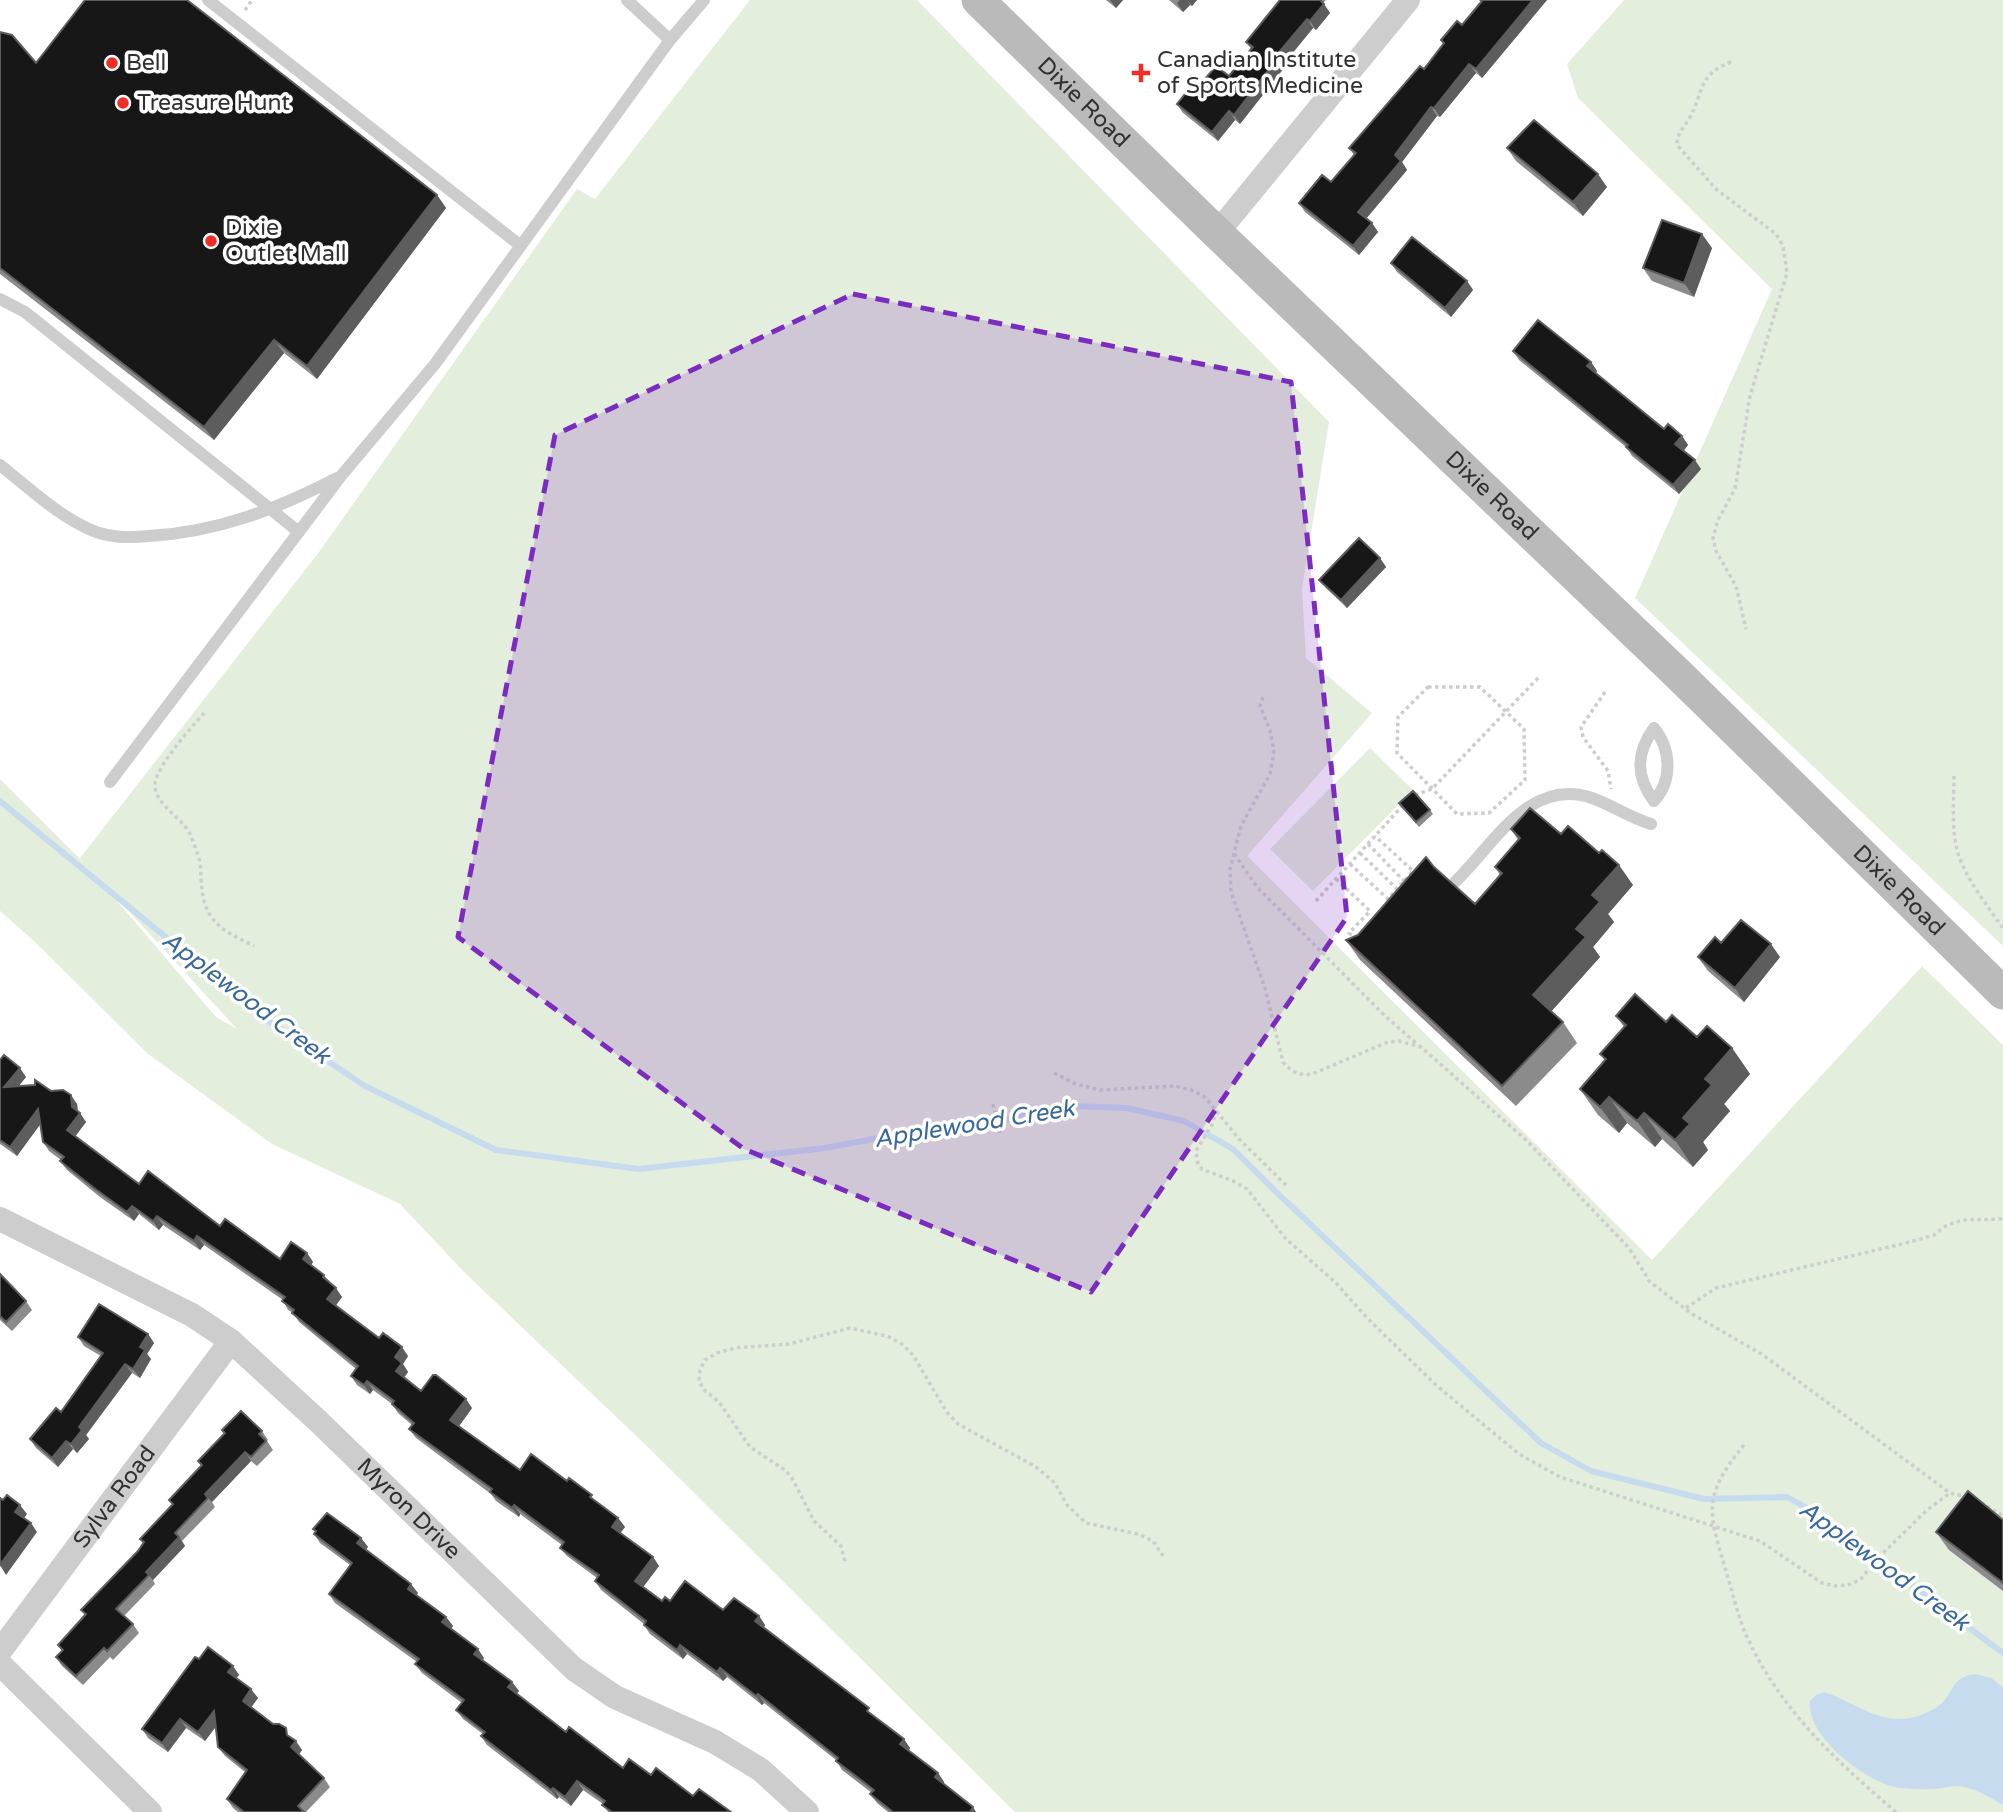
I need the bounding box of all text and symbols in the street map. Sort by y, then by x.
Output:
place label: Canadian Institute of Sports Medicine [1157,46,1363,100]
place label: Bell [126,49,166,77]
street label: Dixie Road [1031,51,1135,154]
marker: Bell [104,55,120,71]
marker: Canadian Institute of Sports Medicine [1131,63,1151,83]
place label: Treasure Hunt [137,89,290,117]
marker: Treasure Hunt [115,95,131,111]
place label: Dixie Outlet Mall [225,214,346,268]
marker: Dixie Outlet Mall [203,233,219,249]
street label: Dixie Road [1439,445,1544,547]
street label: Dixie Road [1847,839,1951,942]
water label: Applewood Creek [156,925,337,1072]
water label: Applewood Creek [872,1094,1078,1154]
street label: Sylva Road [68,1440,162,1554]
street label: Myron Drive [351,1452,466,1565]
water label: Applewood Creek [1794,1495,1976,1638]

